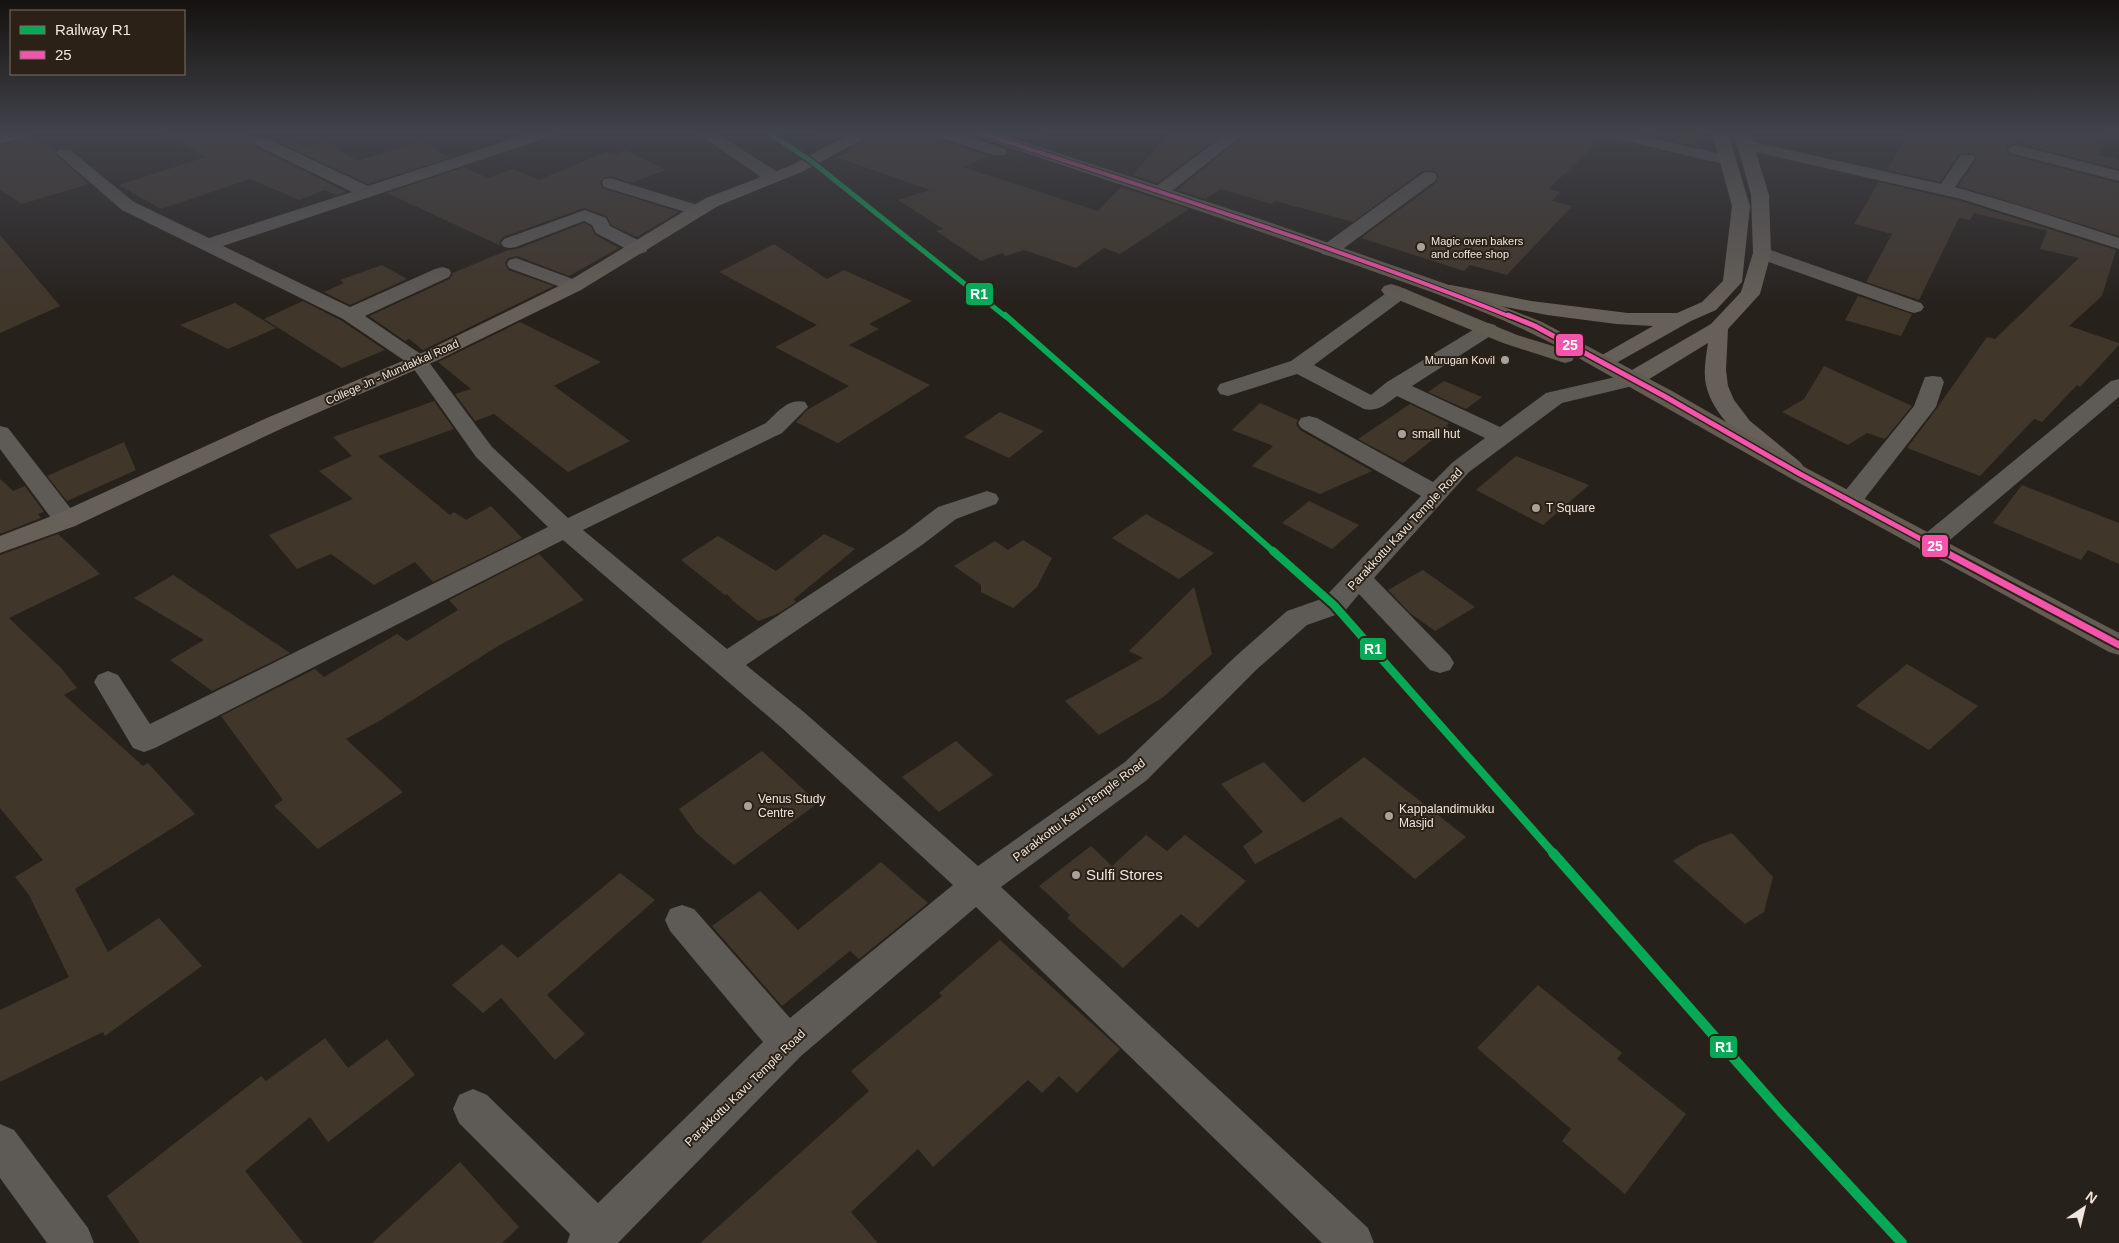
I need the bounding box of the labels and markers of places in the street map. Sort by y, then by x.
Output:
place label: Magic oven bakers and coffee shop [1431,235,1524,260]
marker: Magic oven bakers and coffee shop [1415,241,1427,253]
place label: Murugan Kovil [1425,354,1495,366]
marker: Murugan Kovil [1499,354,1511,366]
place label: small hut [1412,427,1461,441]
marker: small hut [1396,428,1408,440]
place label: T Square [1546,501,1595,515]
marker: T Square [1530,502,1542,514]
place label: Venus Study Centre [758,792,825,820]
marker: Venus Study Centre [742,800,754,812]
place label: Kappalandimukku Masjid [1399,802,1494,830]
marker: Kappalandimukku Masjid [1383,810,1395,822]
place label: Sulfi Stores [1086,866,1163,883]
marker: Sulfi Stores [1070,869,1082,881]

